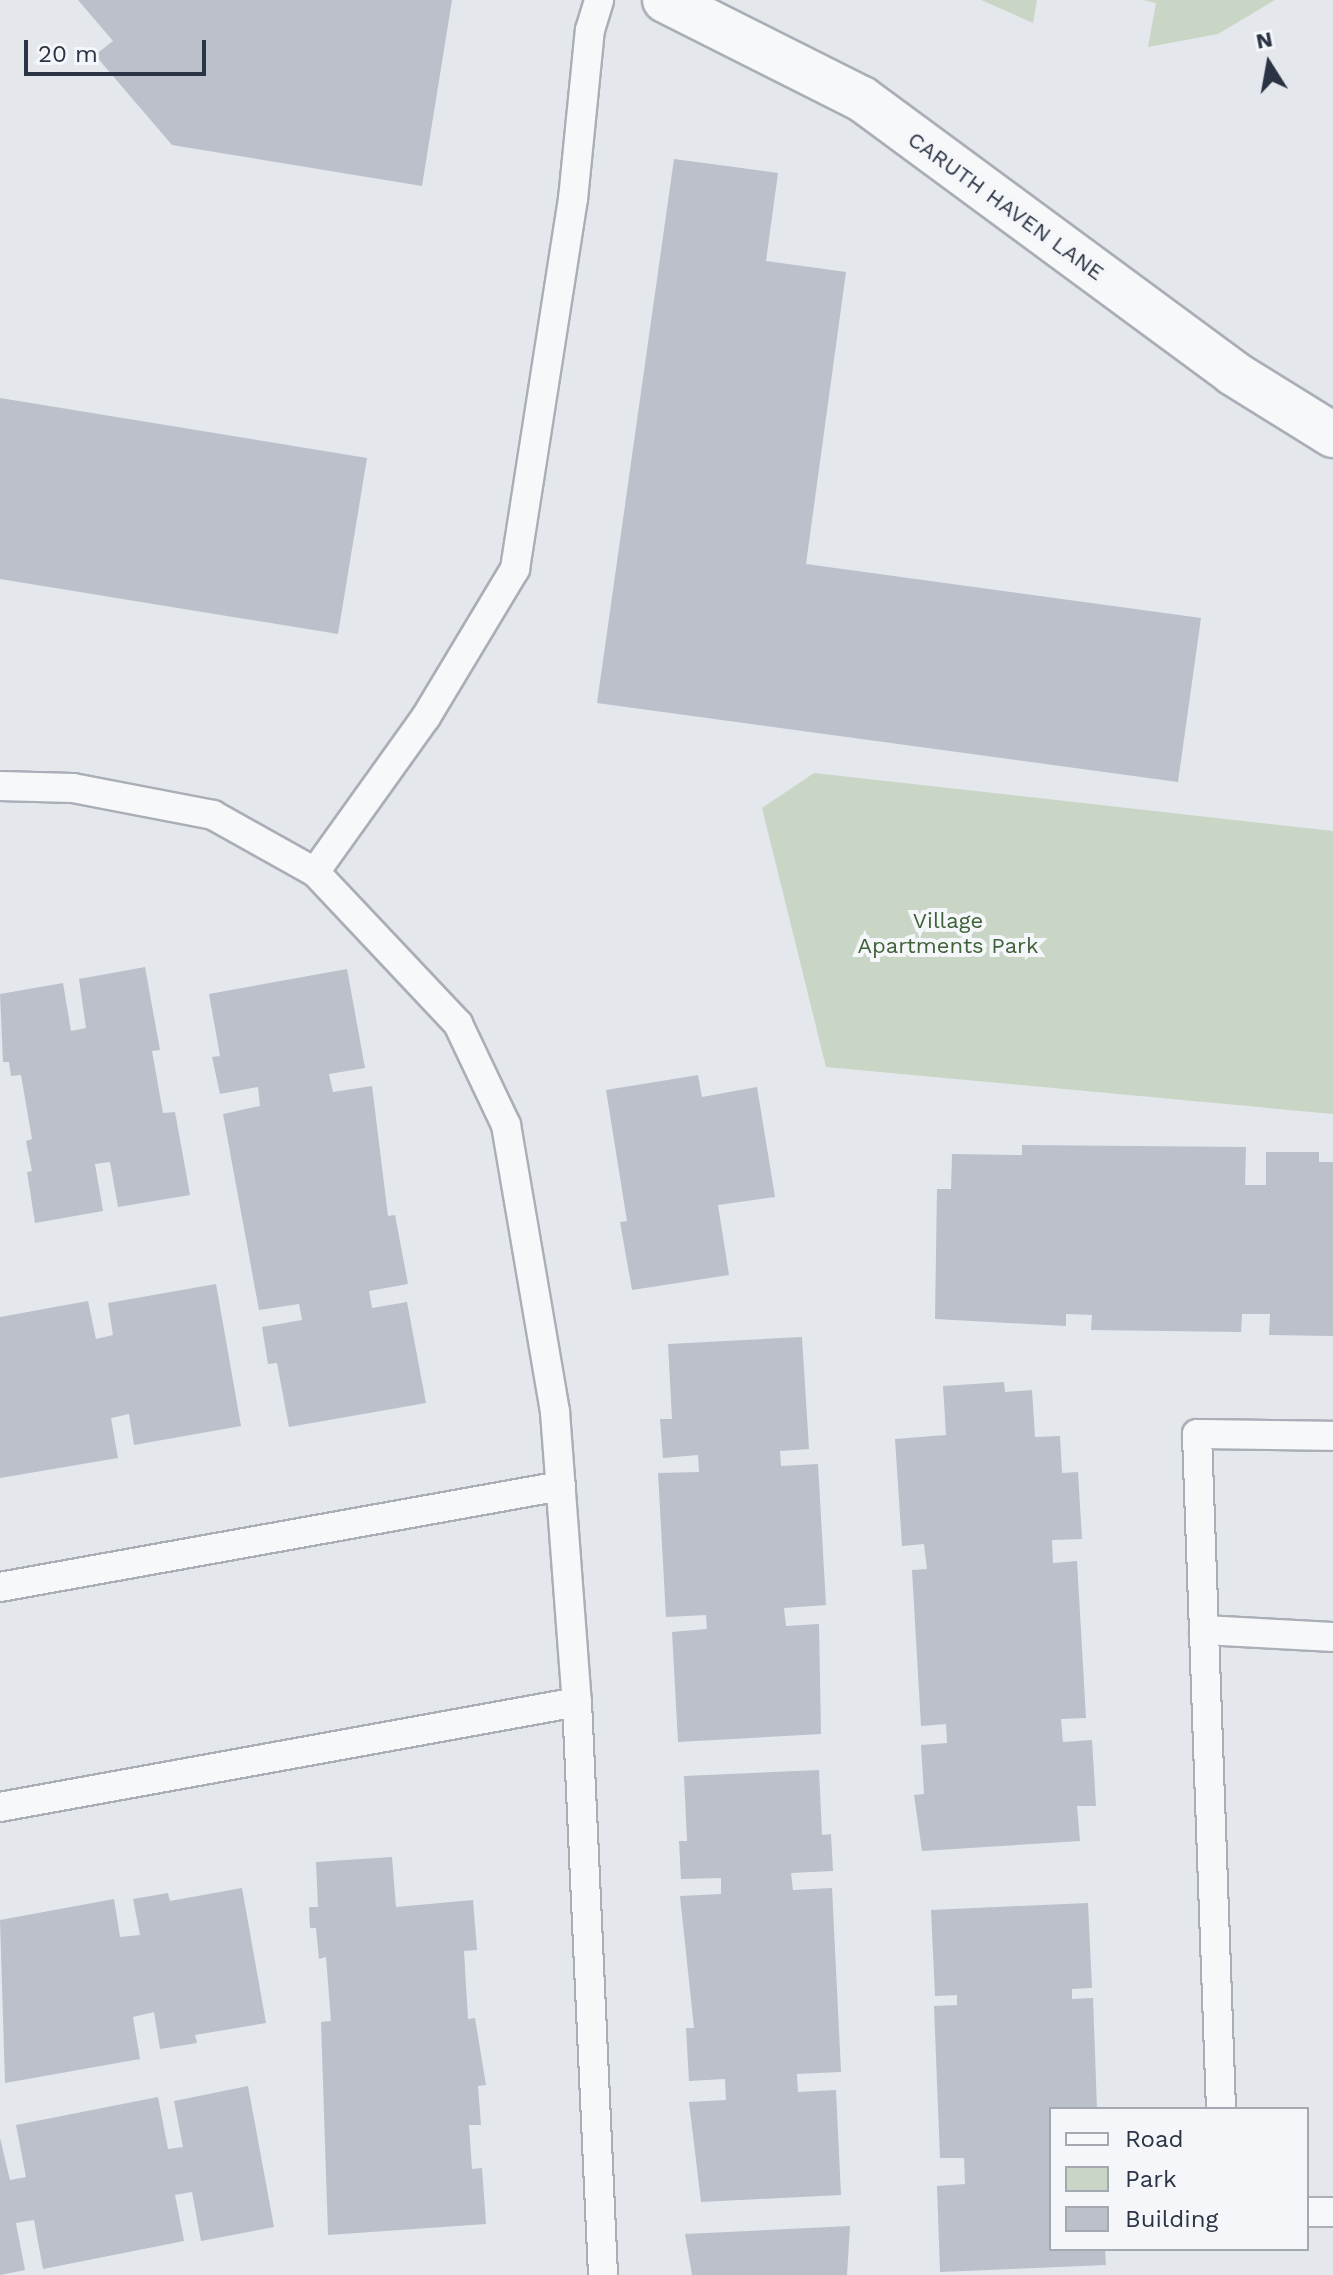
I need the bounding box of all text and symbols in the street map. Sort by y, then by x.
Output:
scale bar [28,24,210,74]
north arrow [1229,24,1309,104]
text: N [1254,26,1275,54]
text: 20 m [38,40,98,68]
street label: CARUTH HAVEN LANE [903,126,1109,286]
park label: Village Apartments Park [857,907,1039,958]
legend [1049,2107,1309,2251]
text: Road [1125,2125,1184,2153]
text: Park [1125,2165,1177,2193]
text: Building [1125,2205,1218,2233]

